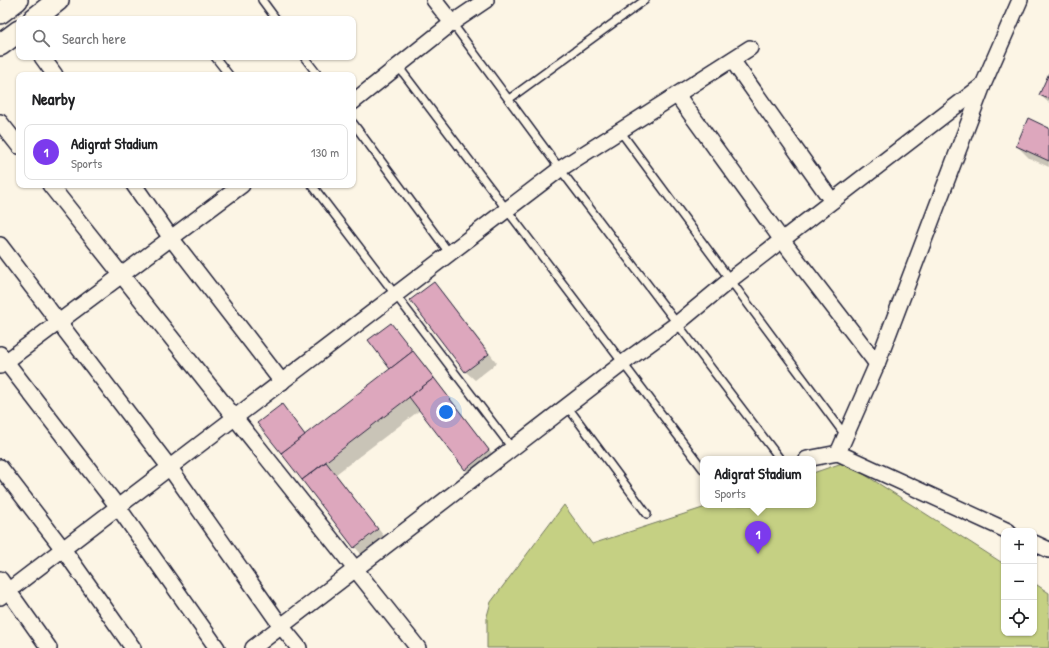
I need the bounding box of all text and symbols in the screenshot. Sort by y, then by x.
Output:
search box [16,16,356,60]
icon: search [30,27,52,49]
text: Search here [62,28,126,49]
text: Nearby [32,87,75,110]
text: Adigrat Stadium [71,133,158,154]
text: 1 [44,143,48,161]
text: 130 m [311,143,339,161]
text: Sports [71,154,102,172]
your location [436,402,456,422]
popup [700,456,816,508]
text: Adigrat Stadium [715,463,801,484]
text: Sports [715,484,746,502]
pin: 1 [745,521,771,554]
map controls [1001,528,1037,636]
button: + [1001,528,1037,564]
button: − [1001,564,1037,600]
button: locate [1001,600,1037,636]

